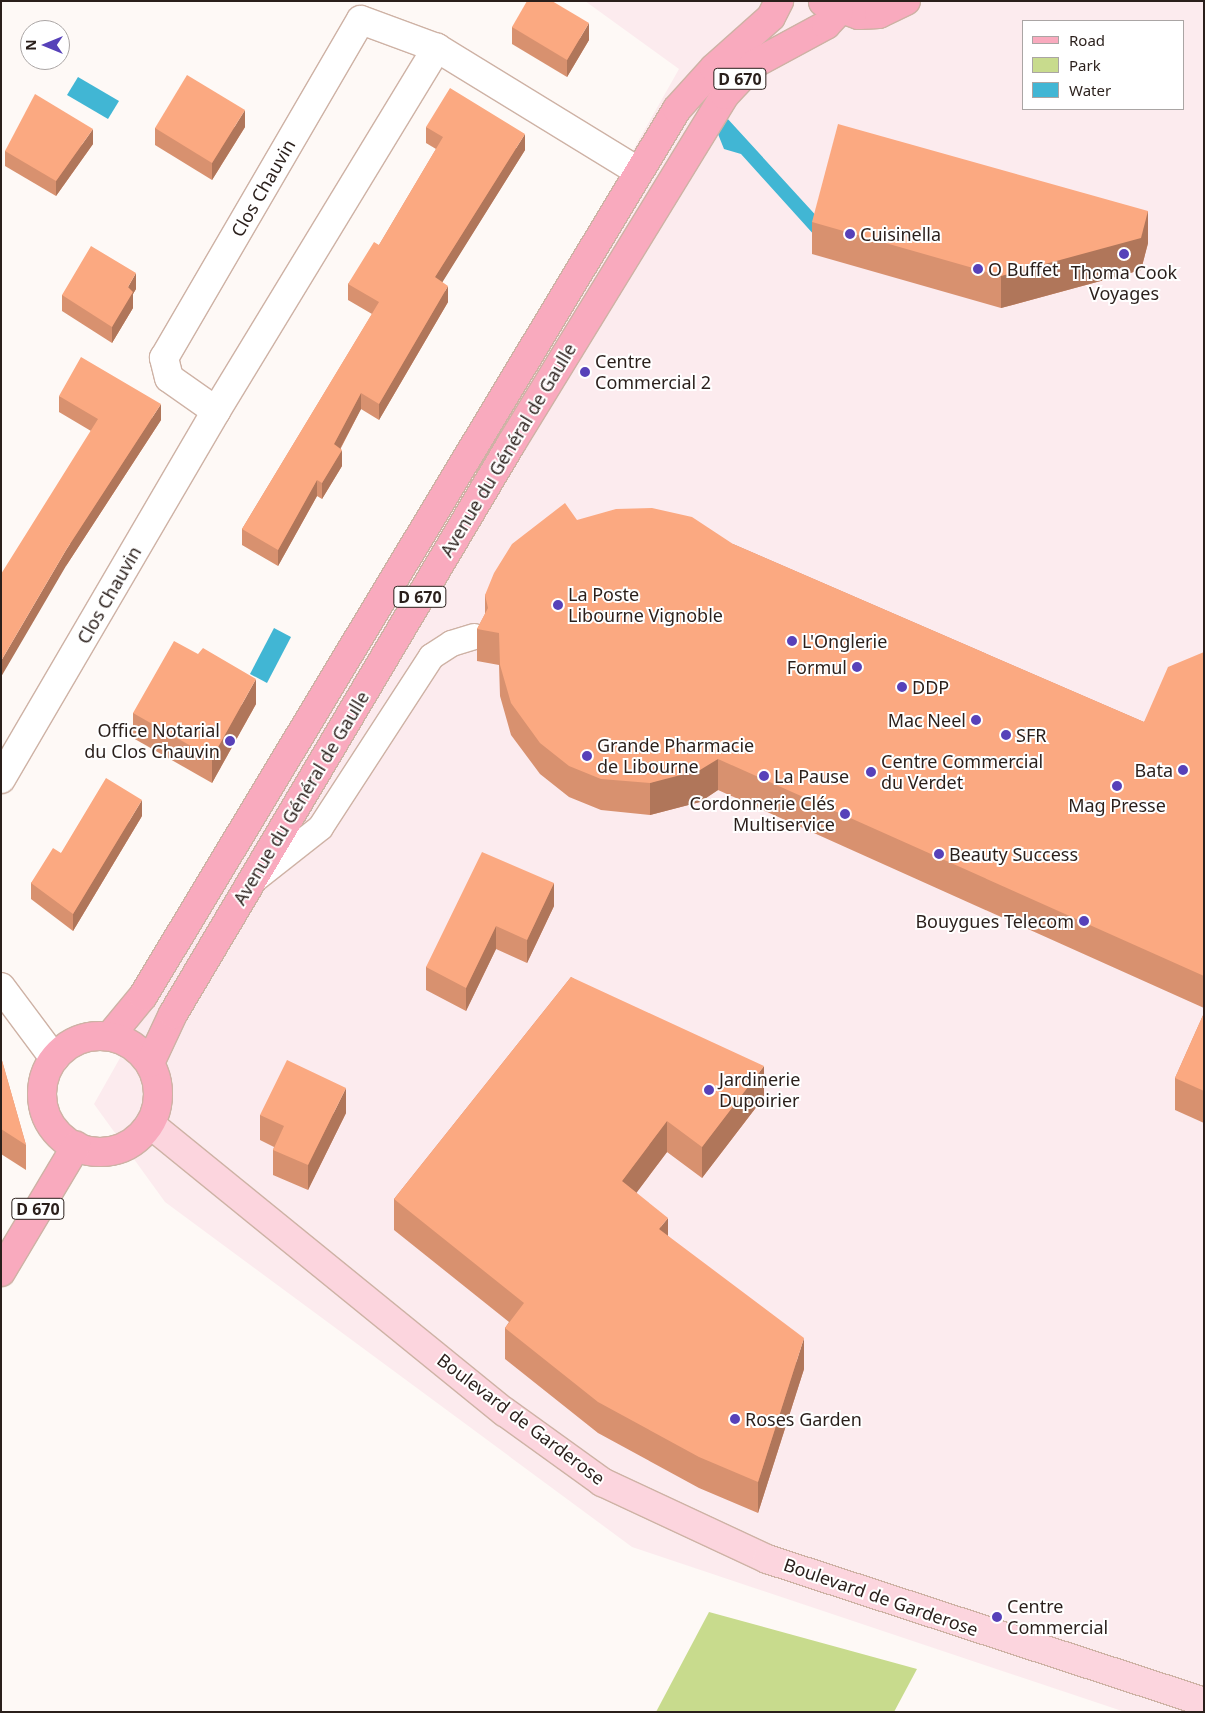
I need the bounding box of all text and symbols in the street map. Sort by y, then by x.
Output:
north arrow [20,20,70,70]
legend [1022,20,1185,110]
text: Road [1069,30,1105,50]
text: N [21,39,40,51]
text: Park [1069,55,1101,75]
road number: D 670 [712,66,768,92]
text: Water [1069,80,1111,100]
street label: Clos Chauvin [226,135,300,241]
place label: Cuisinella [860,223,941,245]
marker: Cuisinella [844,228,856,240]
marker: Thoma Cook Voyages [1118,248,1130,260]
place label: O Buffet [988,258,1059,280]
place label: Thoma Cook Voyages [1071,262,1177,304]
marker: O Buffet [972,263,984,275]
street label: Avenue du Général de Gaulle [436,339,580,561]
place label: Centre Commercial 2 [595,351,711,394]
marker: Centre Commercial 2 [579,366,591,378]
street label: Clos Chauvin [72,542,146,648]
road number: D 670 [392,584,448,610]
place label: La Poste Libourne Vignoble [568,584,723,626]
marker: La Poste Libourne Vignoble [552,599,564,611]
place label: L'Onglerie [802,630,887,652]
marker: L'Onglerie [786,635,798,647]
place label: Formul [787,656,847,678]
marker: Formul [851,661,863,673]
place label: DDP [912,676,949,698]
marker: DDP [896,681,908,693]
street label: Avenue du Général de Gaulle [229,687,373,909]
place label: Mac Neel [888,709,966,731]
marker: Mac Neel [970,714,982,726]
place label: Office Notarial du Clos Chauvin [84,720,220,762]
place label: SFR [1016,724,1046,746]
marker: SFR [1000,729,1012,741]
marker: Office Notarial du Clos Chauvin [224,735,236,747]
place label: Grande Pharmacie de Libourne [597,735,754,778]
marker: Grande Pharmacie de Libourne [581,750,593,762]
place label: Centre Commercial du Verdet [881,751,1043,794]
place label: Bata [1135,759,1173,781]
marker: Bata [1177,764,1189,776]
place label: La Pause [774,765,849,787]
marker: Centre Commercial du Verdet [865,766,877,778]
marker: La Pause [758,770,770,782]
marker: Mag Presse [1111,780,1123,792]
place label: Cordonnerie Clés Multiservice [690,793,835,836]
place label: Mag Presse [1068,794,1166,816]
marker: Cordonnerie Clés Multiservice [839,808,851,820]
place label: Beauty Success [949,843,1078,865]
marker: Beauty Success [933,848,945,860]
place label: Bouygues Telecom [915,910,1074,932]
marker: Bouygues Telecom [1078,915,1090,927]
place label: Jardinerie Dupoirier [719,1069,800,1112]
marker: Jardinerie Dupoirier [703,1084,715,1096]
road number: D 670 [10,1196,66,1222]
street label: Boulevard de Garderose [433,1349,609,1489]
place label: Roses Garden [745,1408,862,1430]
marker: Roses Garden [729,1413,741,1425]
street label: Boulevard de Garderose [781,1554,981,1640]
place label: Centre Commercial [1007,1596,1108,1638]
marker: Centre Commercial [991,1611,1003,1623]

